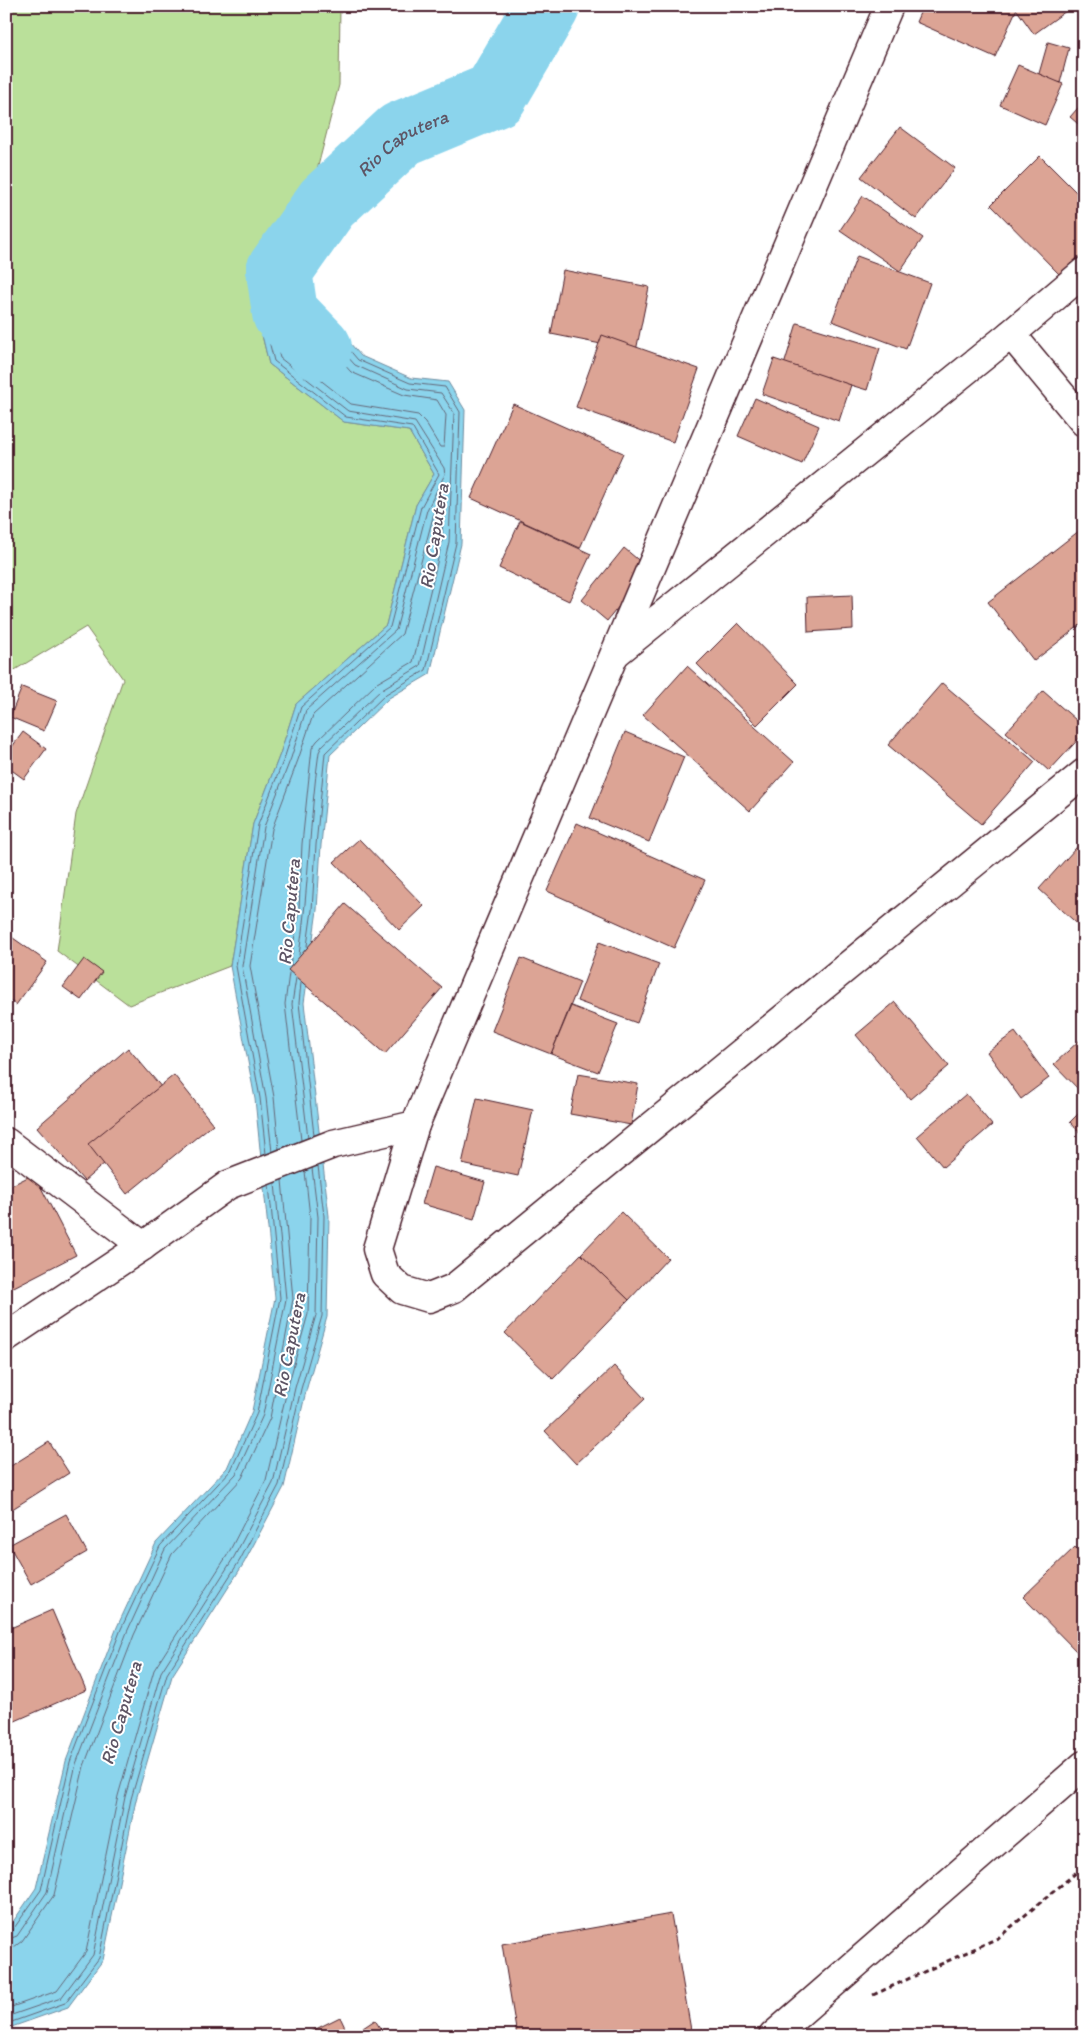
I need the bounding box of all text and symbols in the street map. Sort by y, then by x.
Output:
water label: Rio Caputera [352,104,451,181]
water label: Rio Caputera [414,482,454,590]
water label: Rio Caputera [273,858,305,966]
water label: Rio Caputera [268,1290,310,1399]
water label: Rio Caputera [95,1659,147,1767]

